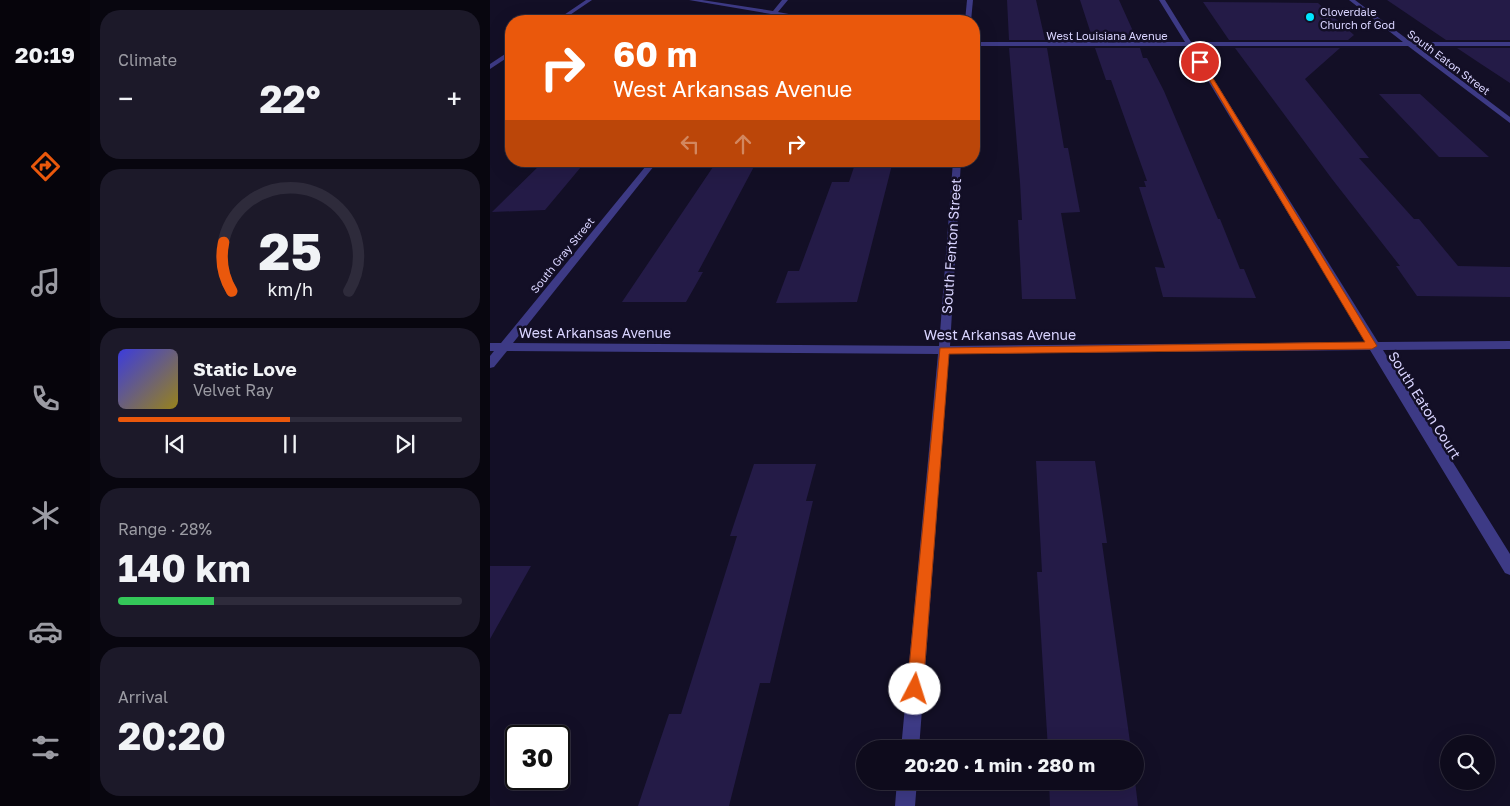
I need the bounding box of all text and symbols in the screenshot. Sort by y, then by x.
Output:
place label: Cloverdale Church of God [1320,5,1395,31]
marker: Cloverdale Church of God [1304,11,1316,23]
street label: South Eaton Street [1405,27,1493,97]
street label: West Louisiana Avenue [1046,29,1168,42]
text: 60 m [613,33,697,75]
icon: right [530,35,595,100]
text: 20:19 [15,41,75,68]
pin [1179,41,1221,83]
icon: arrive [1186,48,1214,76]
text: Climate [118,50,177,70]
text: West Arkansas Avenue [613,75,852,102]
text: 22° [259,76,321,121]
text: − [118,82,133,115]
text: + [447,82,462,115]
icon: left [676,130,704,158]
icon: ahead [729,130,757,158]
icon: right [782,130,810,158]
icon: directions [28,149,63,184]
street label: South Fenton Street [938,178,964,314]
street label: South Gray Street [527,215,597,295]
text: 25 [258,219,322,281]
icon: music [28,265,63,300]
text: km/h [267,278,313,300]
street label: West Arkansas Avenue [519,324,671,341]
street label: West Arkansas Avenue [924,326,1076,343]
street label: South Eaton Court [1385,348,1465,462]
text: Static Love [193,357,297,380]
text: Velvet Ray [193,380,274,400]
icon: phone [28,381,63,416]
icon: previous [161,430,189,458]
icon: pause [276,430,304,458]
icon: next [391,430,419,458]
icon: climate [28,498,63,533]
text: Range · 28% [118,519,212,539]
text: 140 km [118,545,251,590]
icon: car [28,614,63,649]
position arrow [888,662,940,714]
text: Arrival [118,687,168,707]
text: 20:20 [118,713,226,758]
speed limit sign: 30 [505,725,570,790]
icon: filters [28,730,63,765]
map controls [1440,735,1495,790]
button: search [1440,735,1495,790]
text: 20:20 · 1 min · 280 m [905,753,1095,776]

